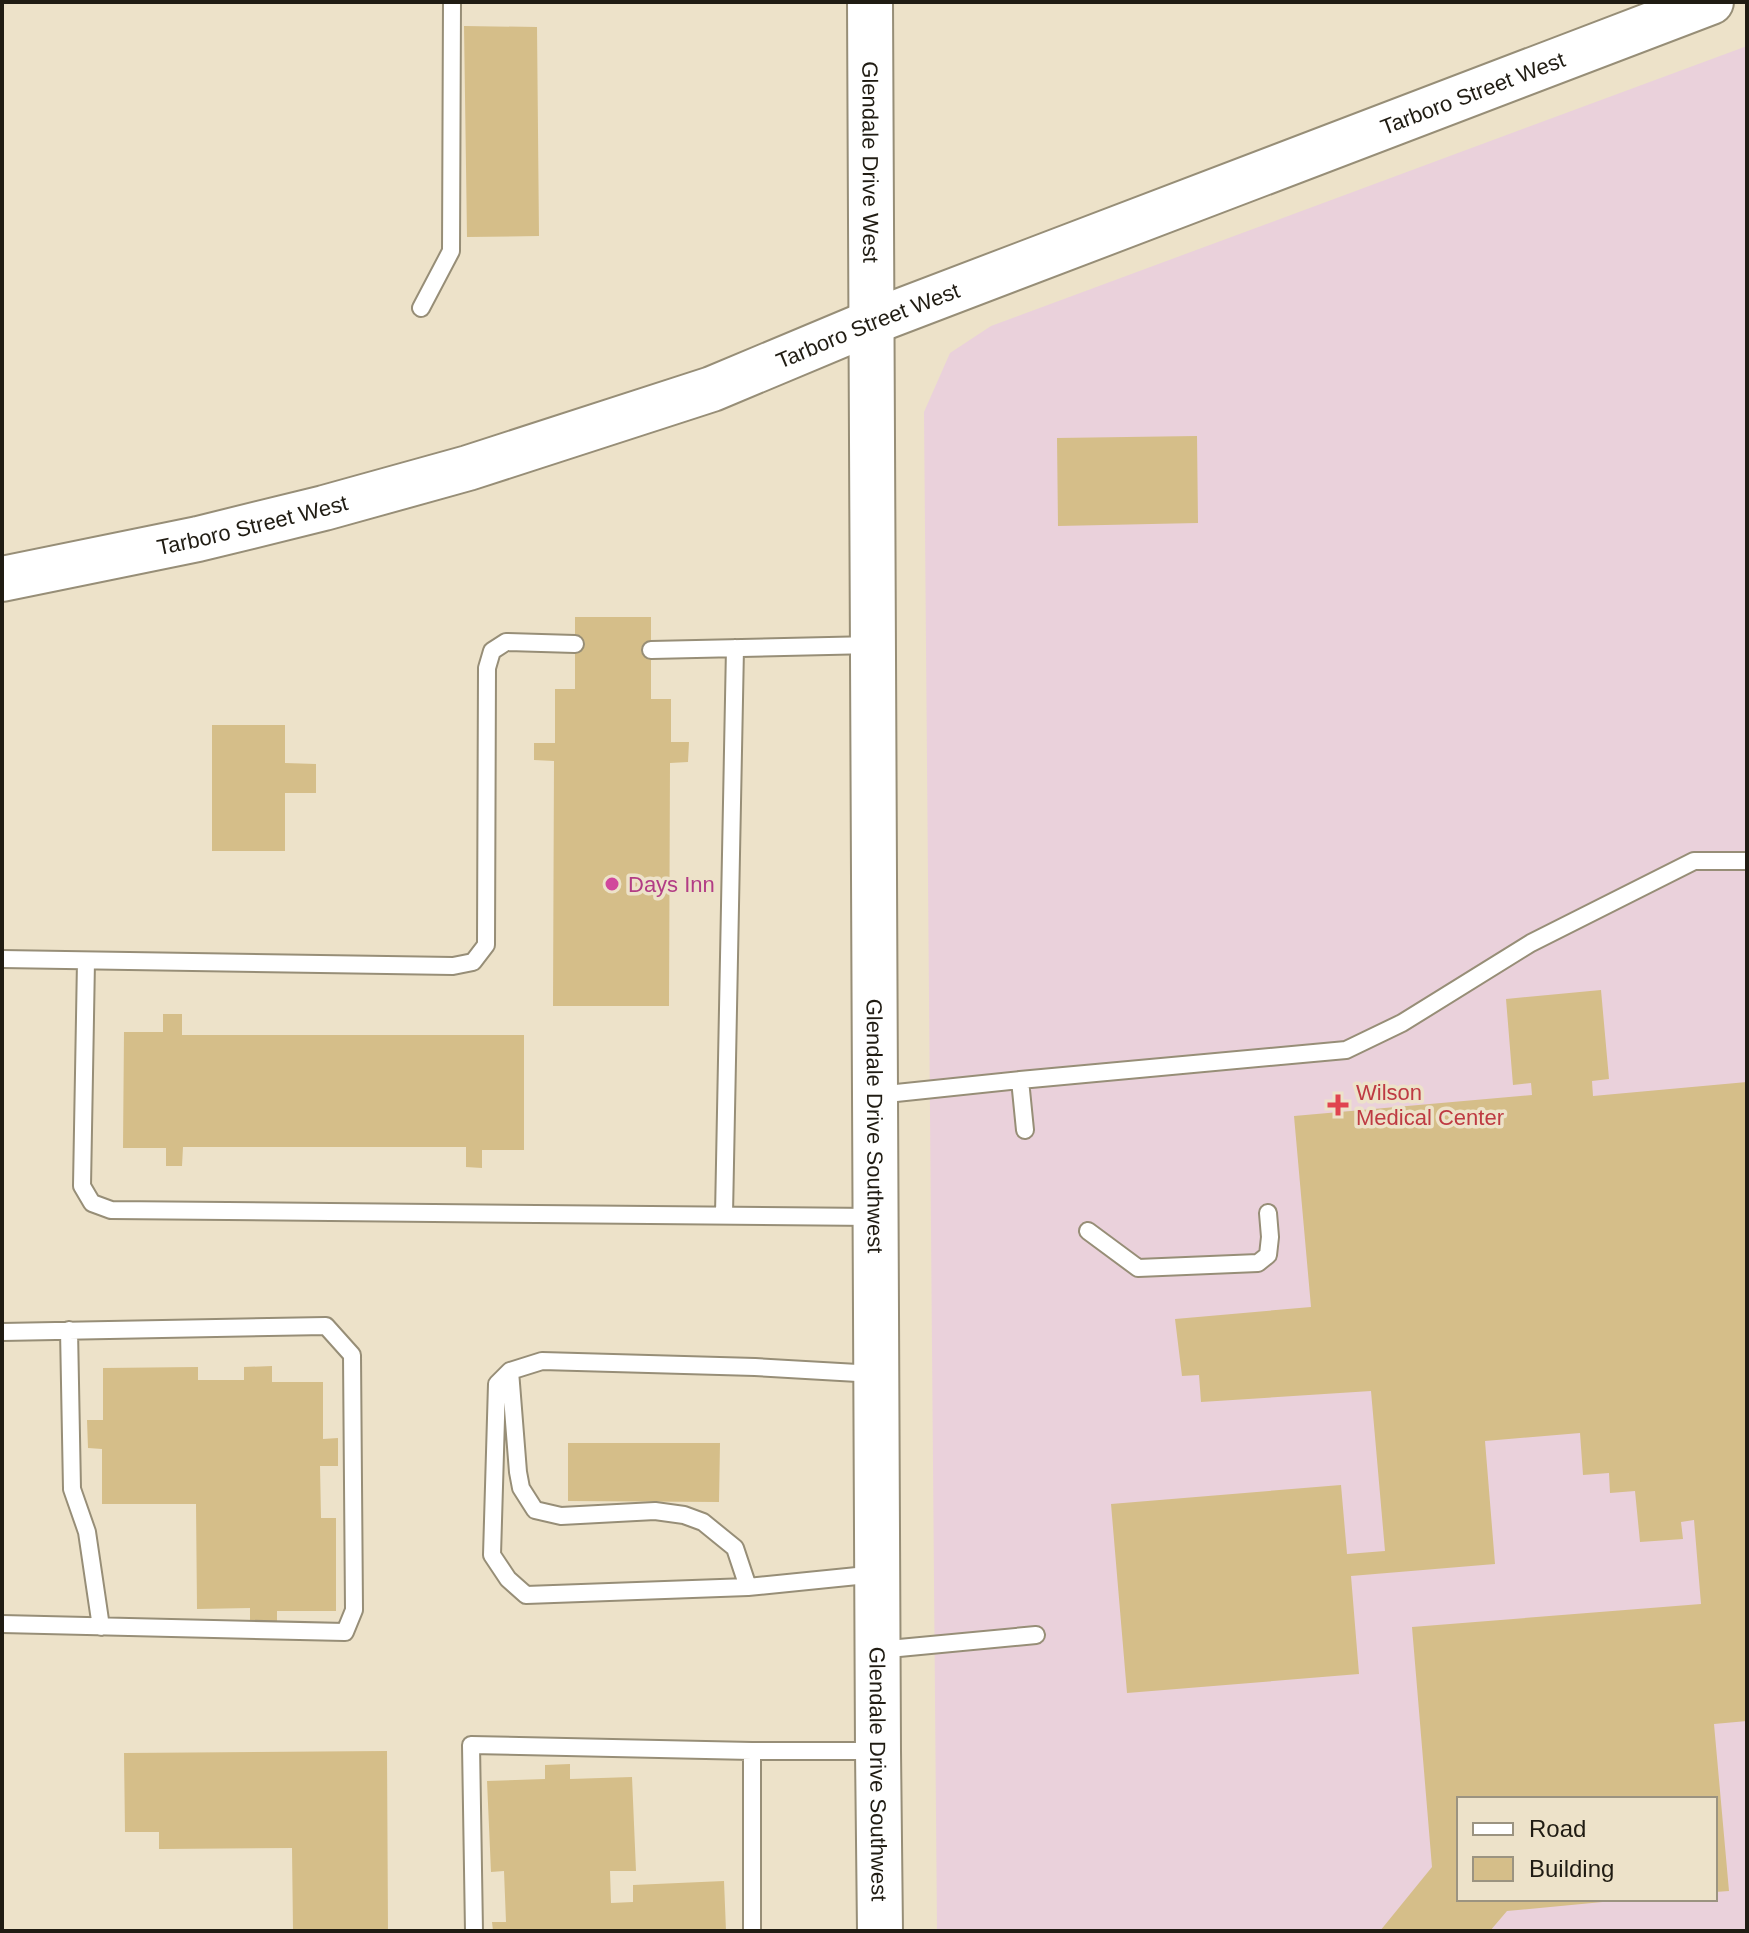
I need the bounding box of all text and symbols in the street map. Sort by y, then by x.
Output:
street label: Tarboro Street West [1377,47,1569,140]
street label: Glendale Drive West [857,61,883,263]
street label: Tarboro Street West [772,278,963,374]
street label: Tarboro Street West [155,490,351,560]
place label: Days Inn [628,872,715,897]
marker: Days Inn [603,875,621,893]
street label: Glendale Drive Southwest [862,999,888,1253]
place label: Wilson Medical Center [1356,1080,1504,1130]
marker: Wilson Medical Center [1327,1094,1349,1116]
street label: Glendale Drive Southwest [865,1647,892,1901]
legend [1457,1797,1717,1901]
text: Road [1529,1815,1586,1842]
text: Building [1529,1855,1614,1882]

